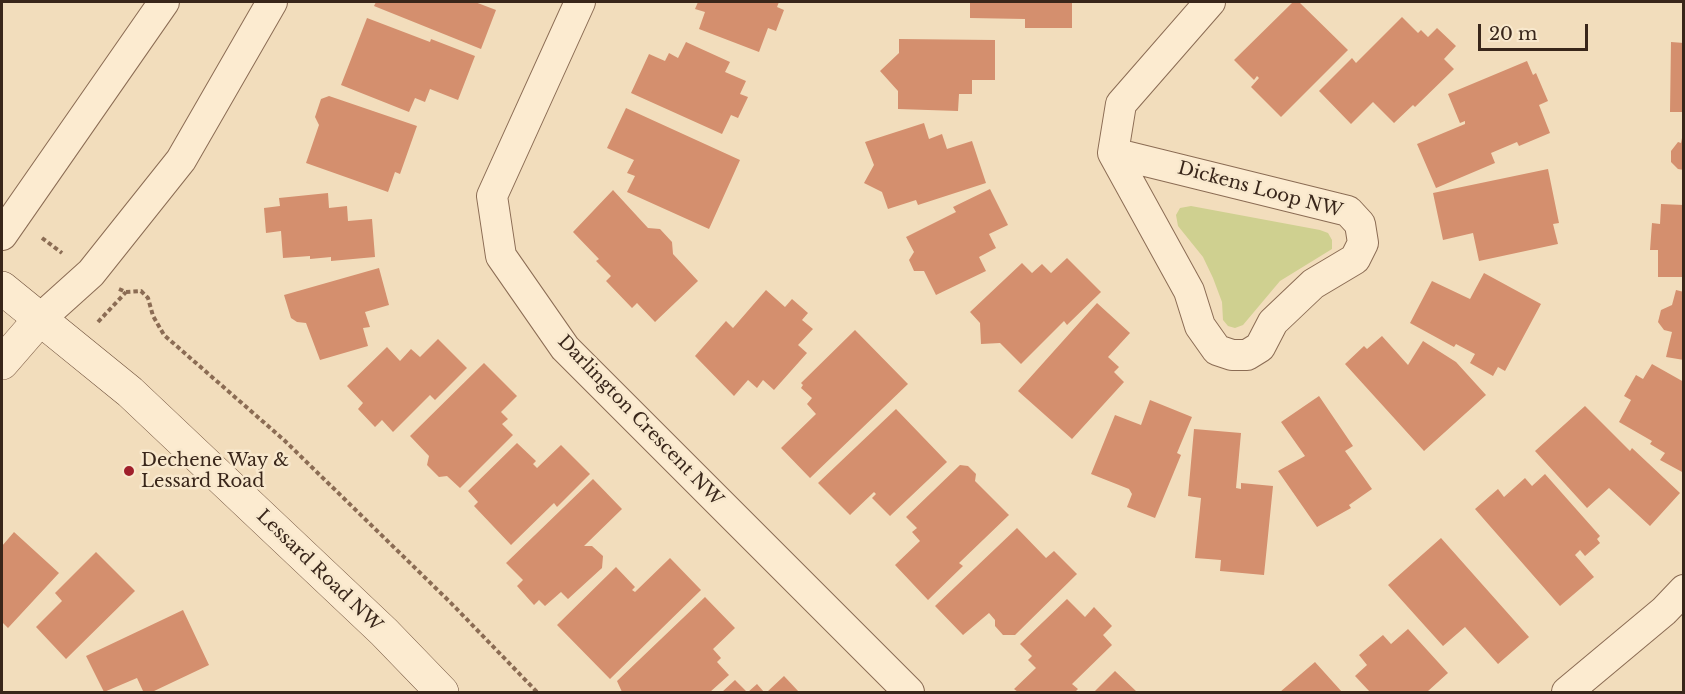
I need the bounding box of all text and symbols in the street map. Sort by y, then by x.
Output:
scale bar [1481,12,1590,50]
text: 20 m [1489,23,1537,45]
street label: Dickens Loop NW [1175,158,1345,222]
street label: Darlington Crescent NW [553,331,727,511]
place label: Dechene Way & Lessard Road [141,450,289,492]
marker: Dechene Way & Lessard Road [122,464,136,478]
street label: Lessard Road NW [252,506,386,636]

